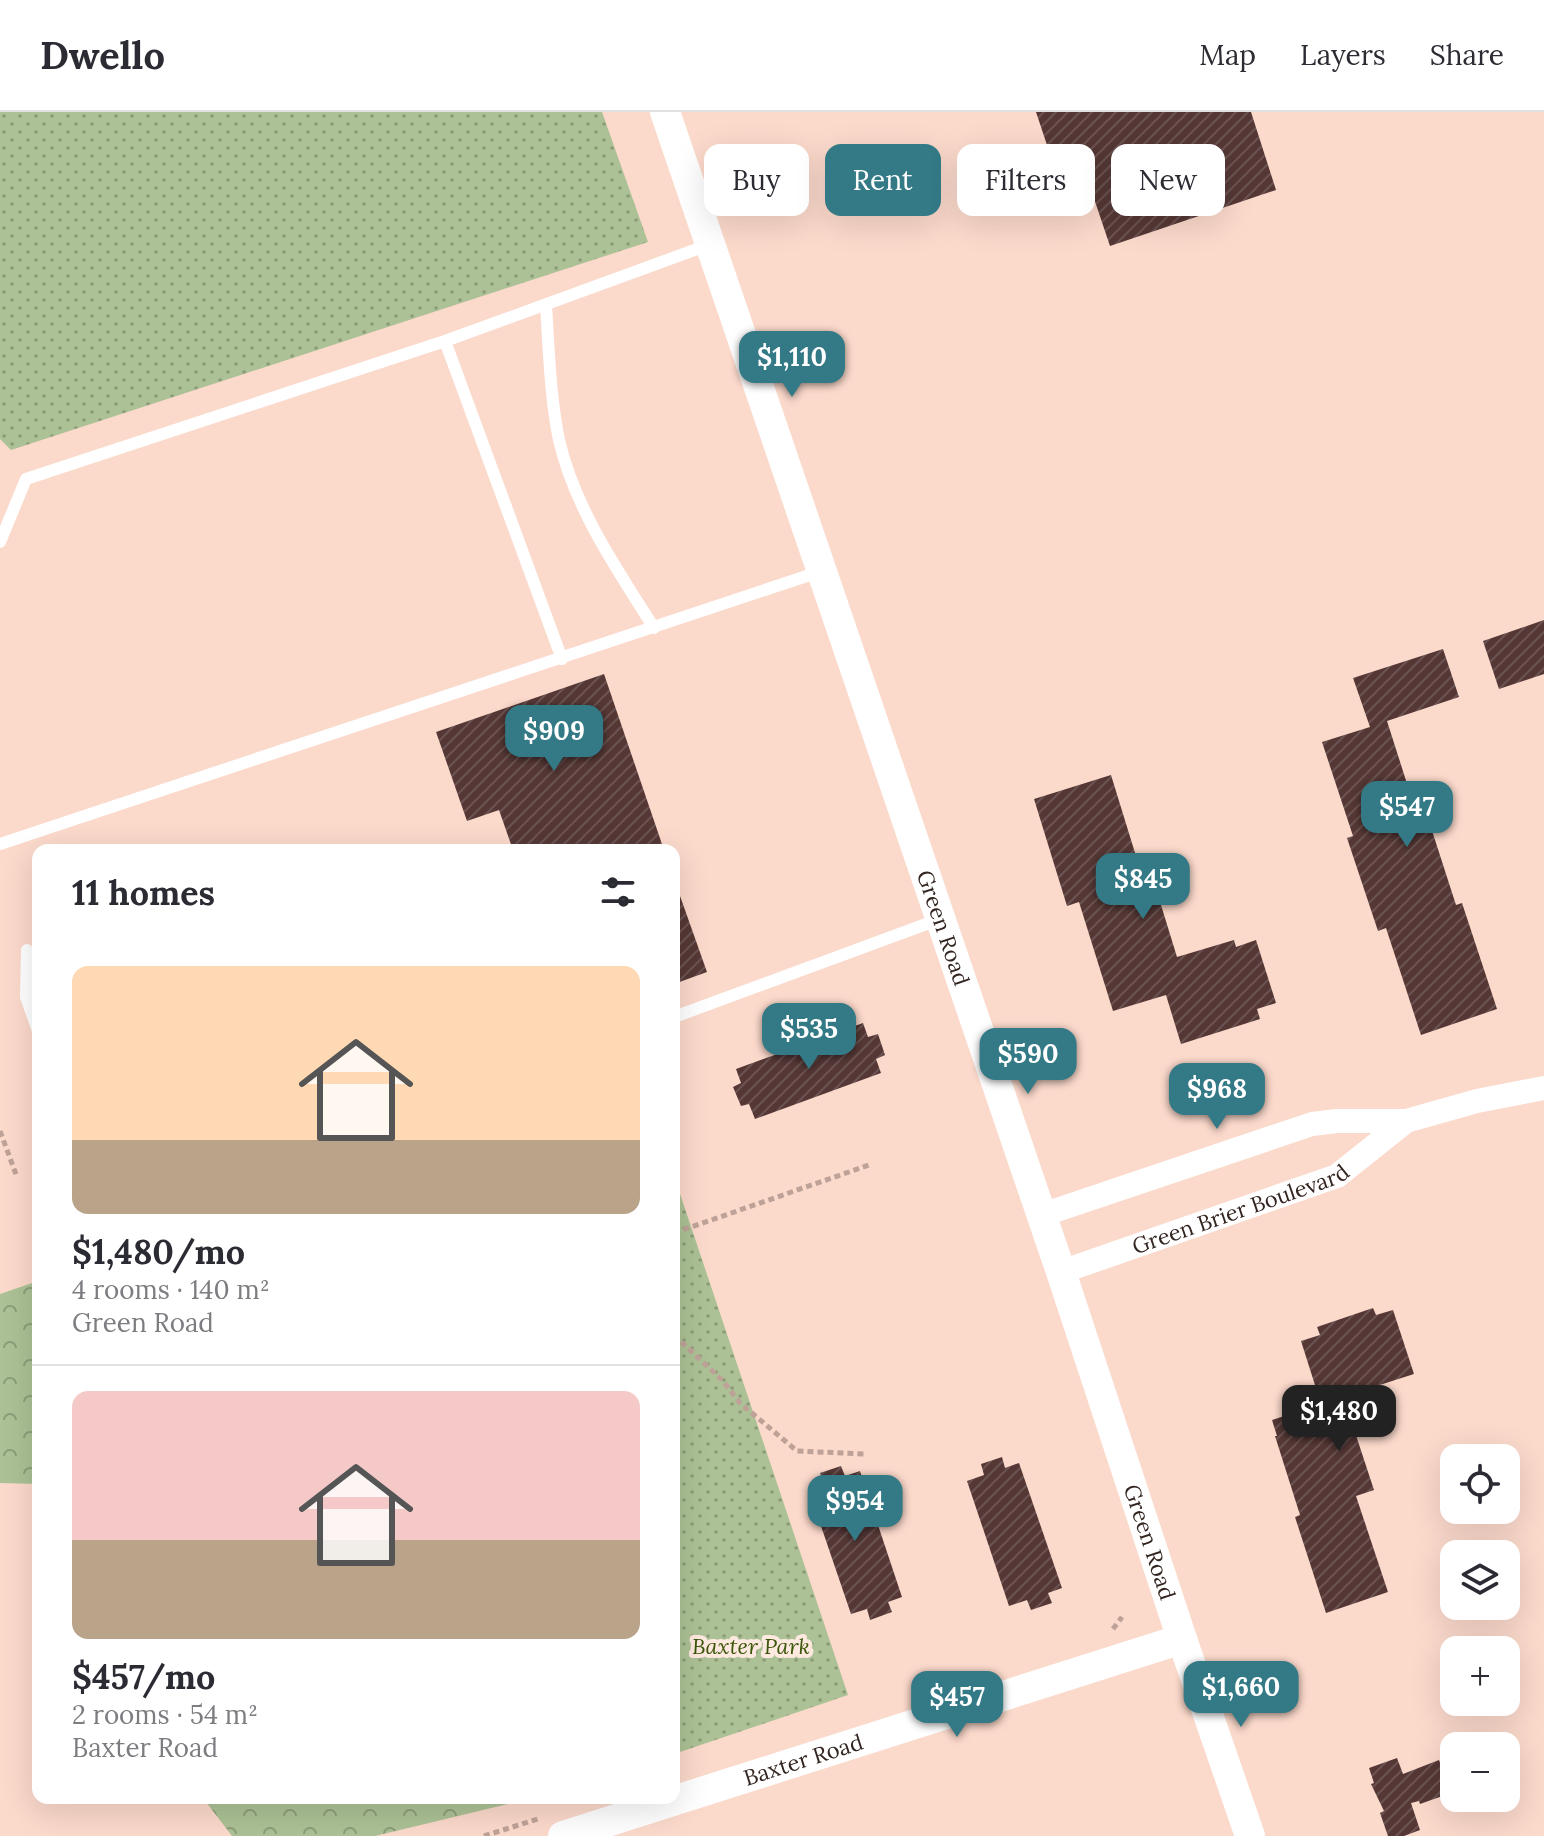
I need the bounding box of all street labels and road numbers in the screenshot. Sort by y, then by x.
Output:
street label: Green Road [911,866,976,989]
street label: Green Brier Boulevard [1128,1158,1355,1260]
street label: Green Road [1118,1481,1182,1603]
street label: Baxter Road [740,1727,866,1792]

